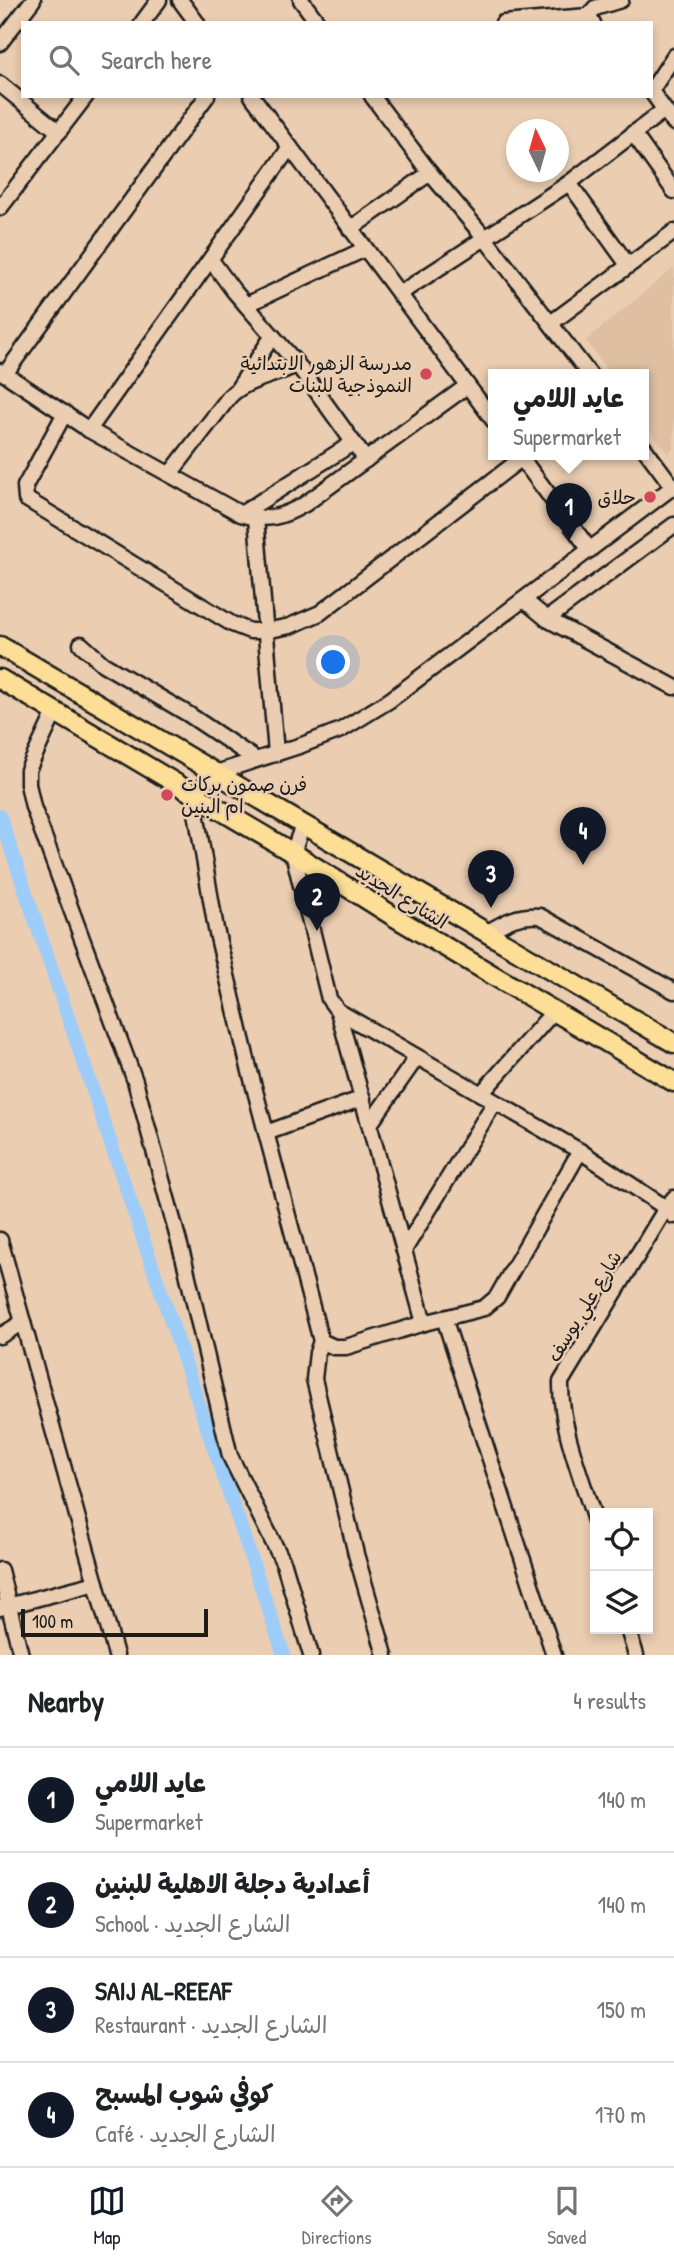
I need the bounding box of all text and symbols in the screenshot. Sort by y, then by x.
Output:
search box [21,21,653,98]
icon: search [45,41,83,79]
text: Search here [101,42,212,77]
north arrow [506,119,569,182]
place label: مدرسة الزهور الابتدائية النموذجية للبنات [241,350,412,398]
marker: مدرسة الزهور الابتدائية النموذجية للبنات [418,366,434,382]
popup [488,369,649,460]
text: عايد اللامي [513,380,624,415]
text: Supermarket [513,421,621,452]
pin: 1 [546,483,592,541]
place label: حلاق [598,484,636,510]
marker: حلاق [642,489,658,505]
your location [316,645,350,679]
place label: فرن صمون بركات ام البنين [181,771,307,821]
marker: فرن صمون بركات ام البنين [159,787,175,803]
pin: 4 [560,807,606,865]
pin: 3 [468,850,514,908]
street label: الشارع الجديد [350,857,453,936]
pin: 2 [294,873,340,931]
street label: شارع علي يوسف [541,1245,631,1369]
map controls [590,1508,653,1634]
button: locate [590,1508,653,1571]
button: layers [590,1571,653,1634]
scale bar [21,1606,208,1638]
text: 100 m [32,1608,73,1634]
text: Nearby [28,1681,104,1721]
text: 4 results [573,1685,646,1716]
text: عايد اللامي [95,1765,206,1800]
text: 1 [47,1784,55,1815]
text: 140 m [598,1784,646,1815]
text: Supermarket [95,1806,203,1837]
text: أعدادية دجلة الاهلية للبنين [95,1866,369,1901]
text: 2 [46,1889,56,1920]
text: 140 m [598,1889,646,1920]
text: School · الشارع الجديد [95,1908,290,1939]
text: SAIJ AL-REEAF [95,1973,231,2008]
text: 3 [46,1994,56,2025]
text: 150 m [597,1994,646,2025]
text: Restaurant · الشارع الجديد [95,2009,327,2040]
text: كوفي شوب المسبح [95,2076,273,2111]
text: 4 [47,2099,55,2130]
text: 170 m [595,2099,646,2130]
text: Café · الشارع الجديد [95,2118,276,2149]
tab: Map [88,2182,126,2250]
tab: Directions [302,2182,372,2250]
tab: Saved [547,2182,586,2250]

